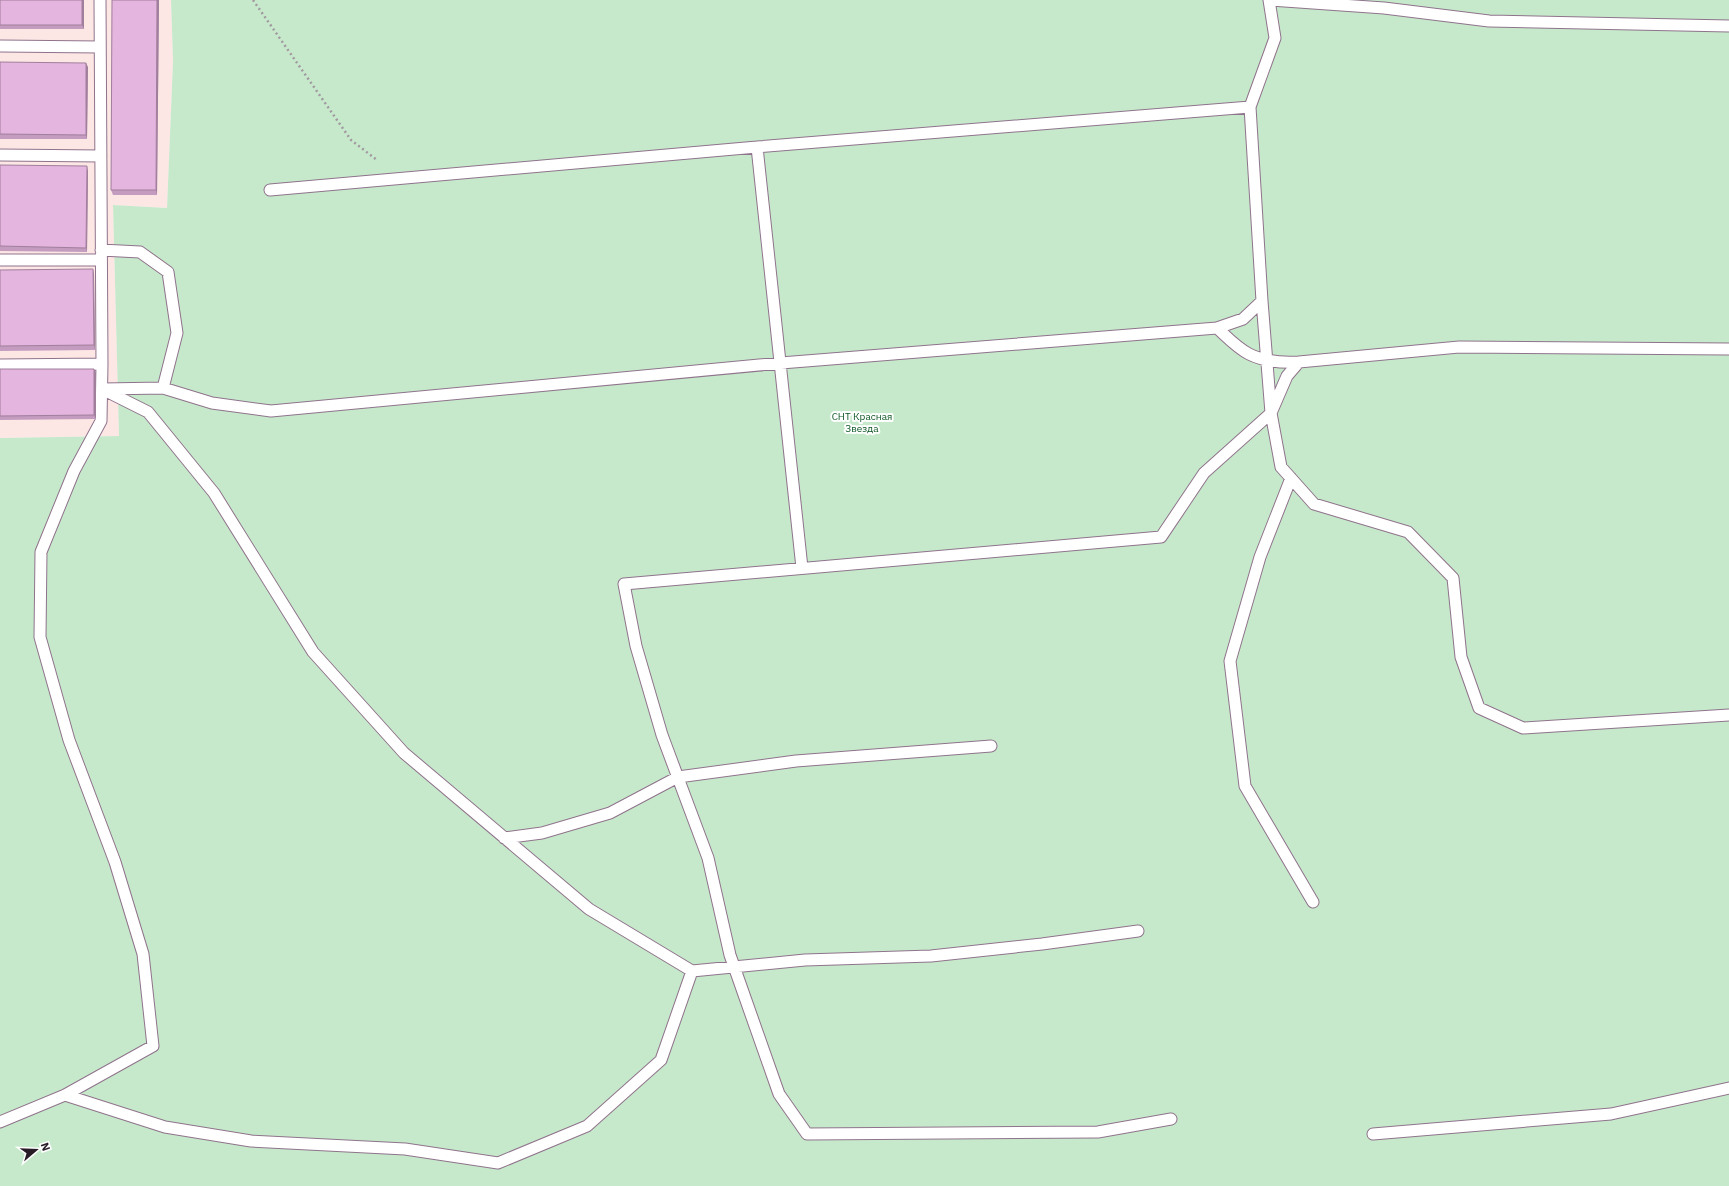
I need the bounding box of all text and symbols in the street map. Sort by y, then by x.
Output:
park label: СНТ Красная Звезда [832,410,892,435]
north arrow [16,1130,56,1170]
text: N [38,1141,53,1153]

